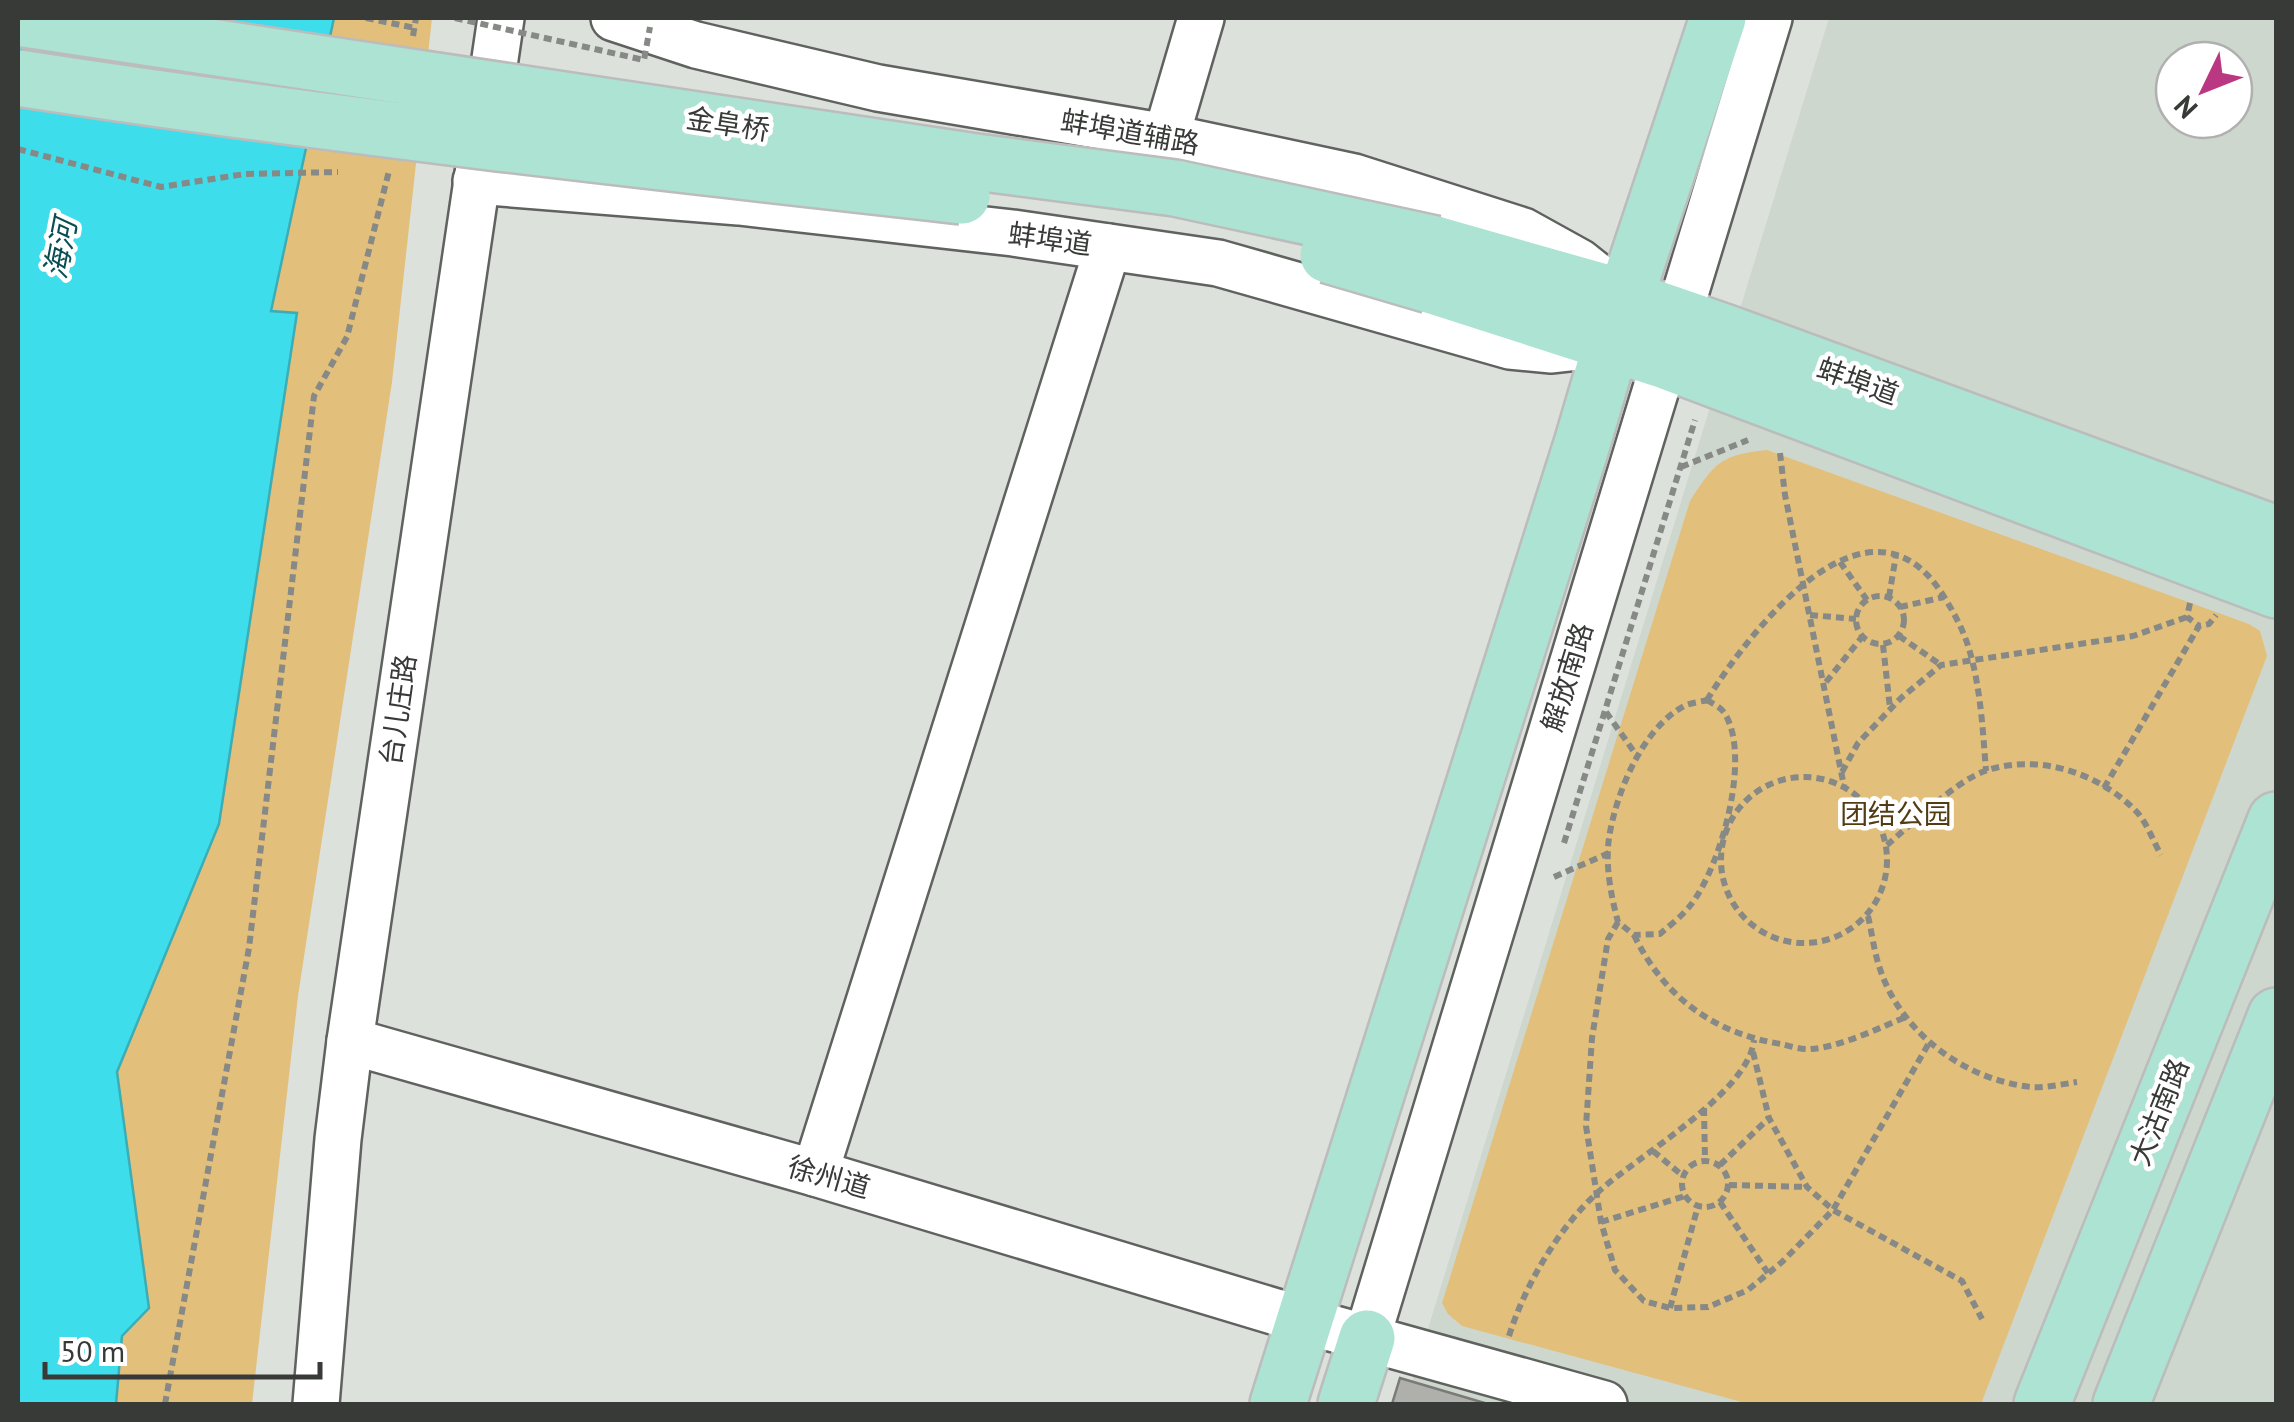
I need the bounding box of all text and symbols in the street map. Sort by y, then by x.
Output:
north arrow [2154,40,2254,140]
text: N [2166,88,2205,127]
street label: 金阜桥 [684,99,772,148]
street label: 蚌埠道辅路 [1058,101,1202,162]
water label: 海河 [35,211,85,282]
street label: 蚌埠道 [1006,214,1094,263]
street label: 蚌埠道 [1812,349,1904,412]
street label: 解放南路 [1532,618,1601,736]
street label: 台儿庄路 [371,652,424,768]
park label: 团结公园 [1840,795,1952,832]
street label: 大沽南路 [2120,1053,2197,1171]
street label: 徐州道 [784,1147,875,1206]
scale bar [45,1317,320,1379]
text: 50 m [60,1331,125,1370]

